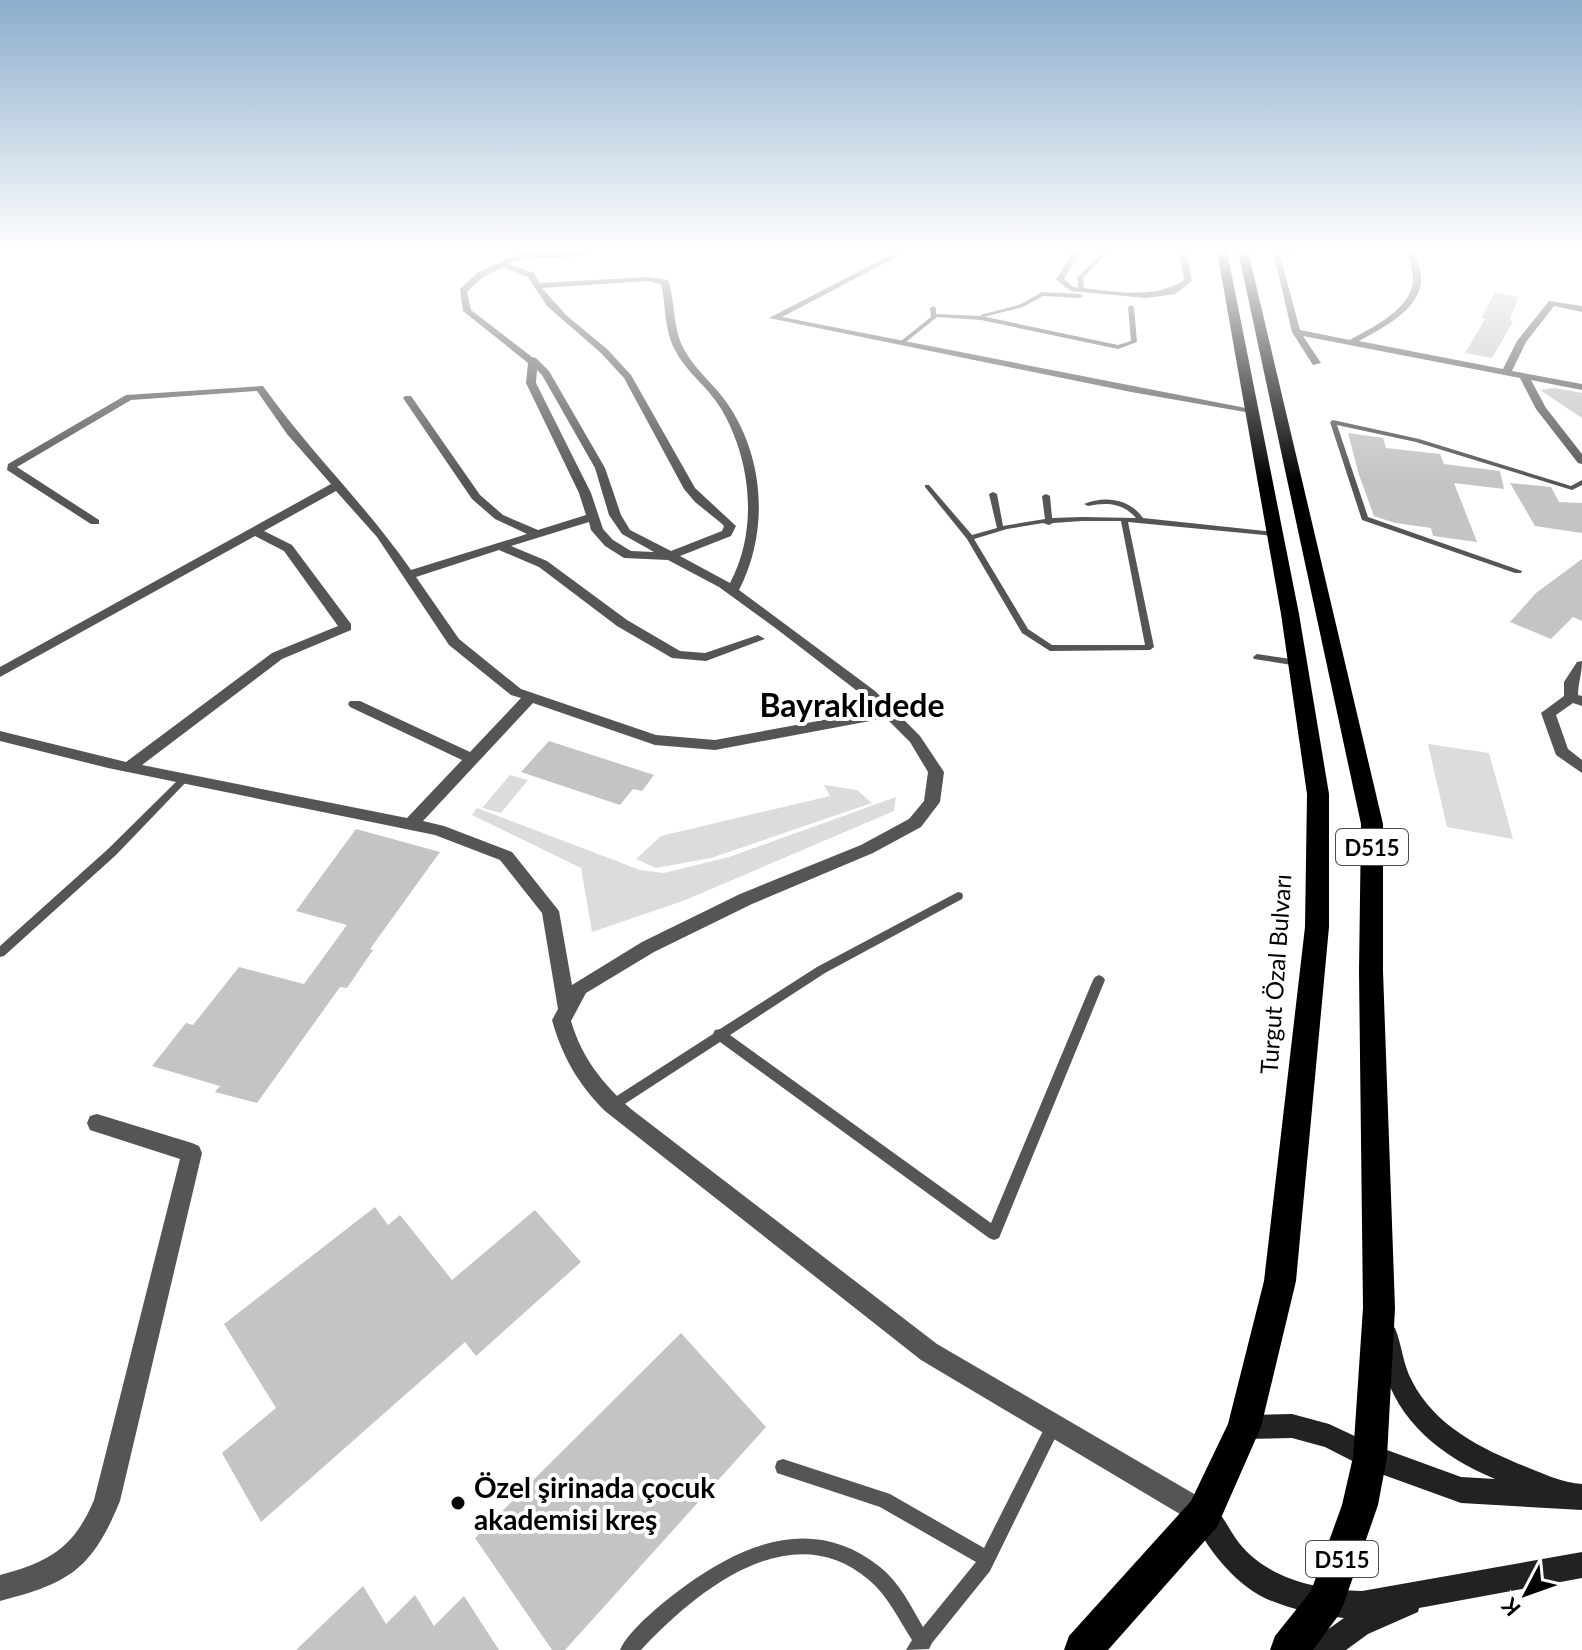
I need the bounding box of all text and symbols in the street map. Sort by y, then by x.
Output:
district label: Bayraklıdede [759,685,945,724]
road number: D515 [1336,829,1408,865]
street label: Turgut Özal Bulvarı [1254,873,1296,1075]
place label: Özel şirinada çocuk akademisi kreş [474,1470,715,1536]
marker: Özel şirinada çocuk akademisi kreş [449,1494,467,1512]
road number: D515 [1306,1541,1378,1577]
north arrow [1486,1554,1566,1634]
text: K [1495,1592,1526,1622]

